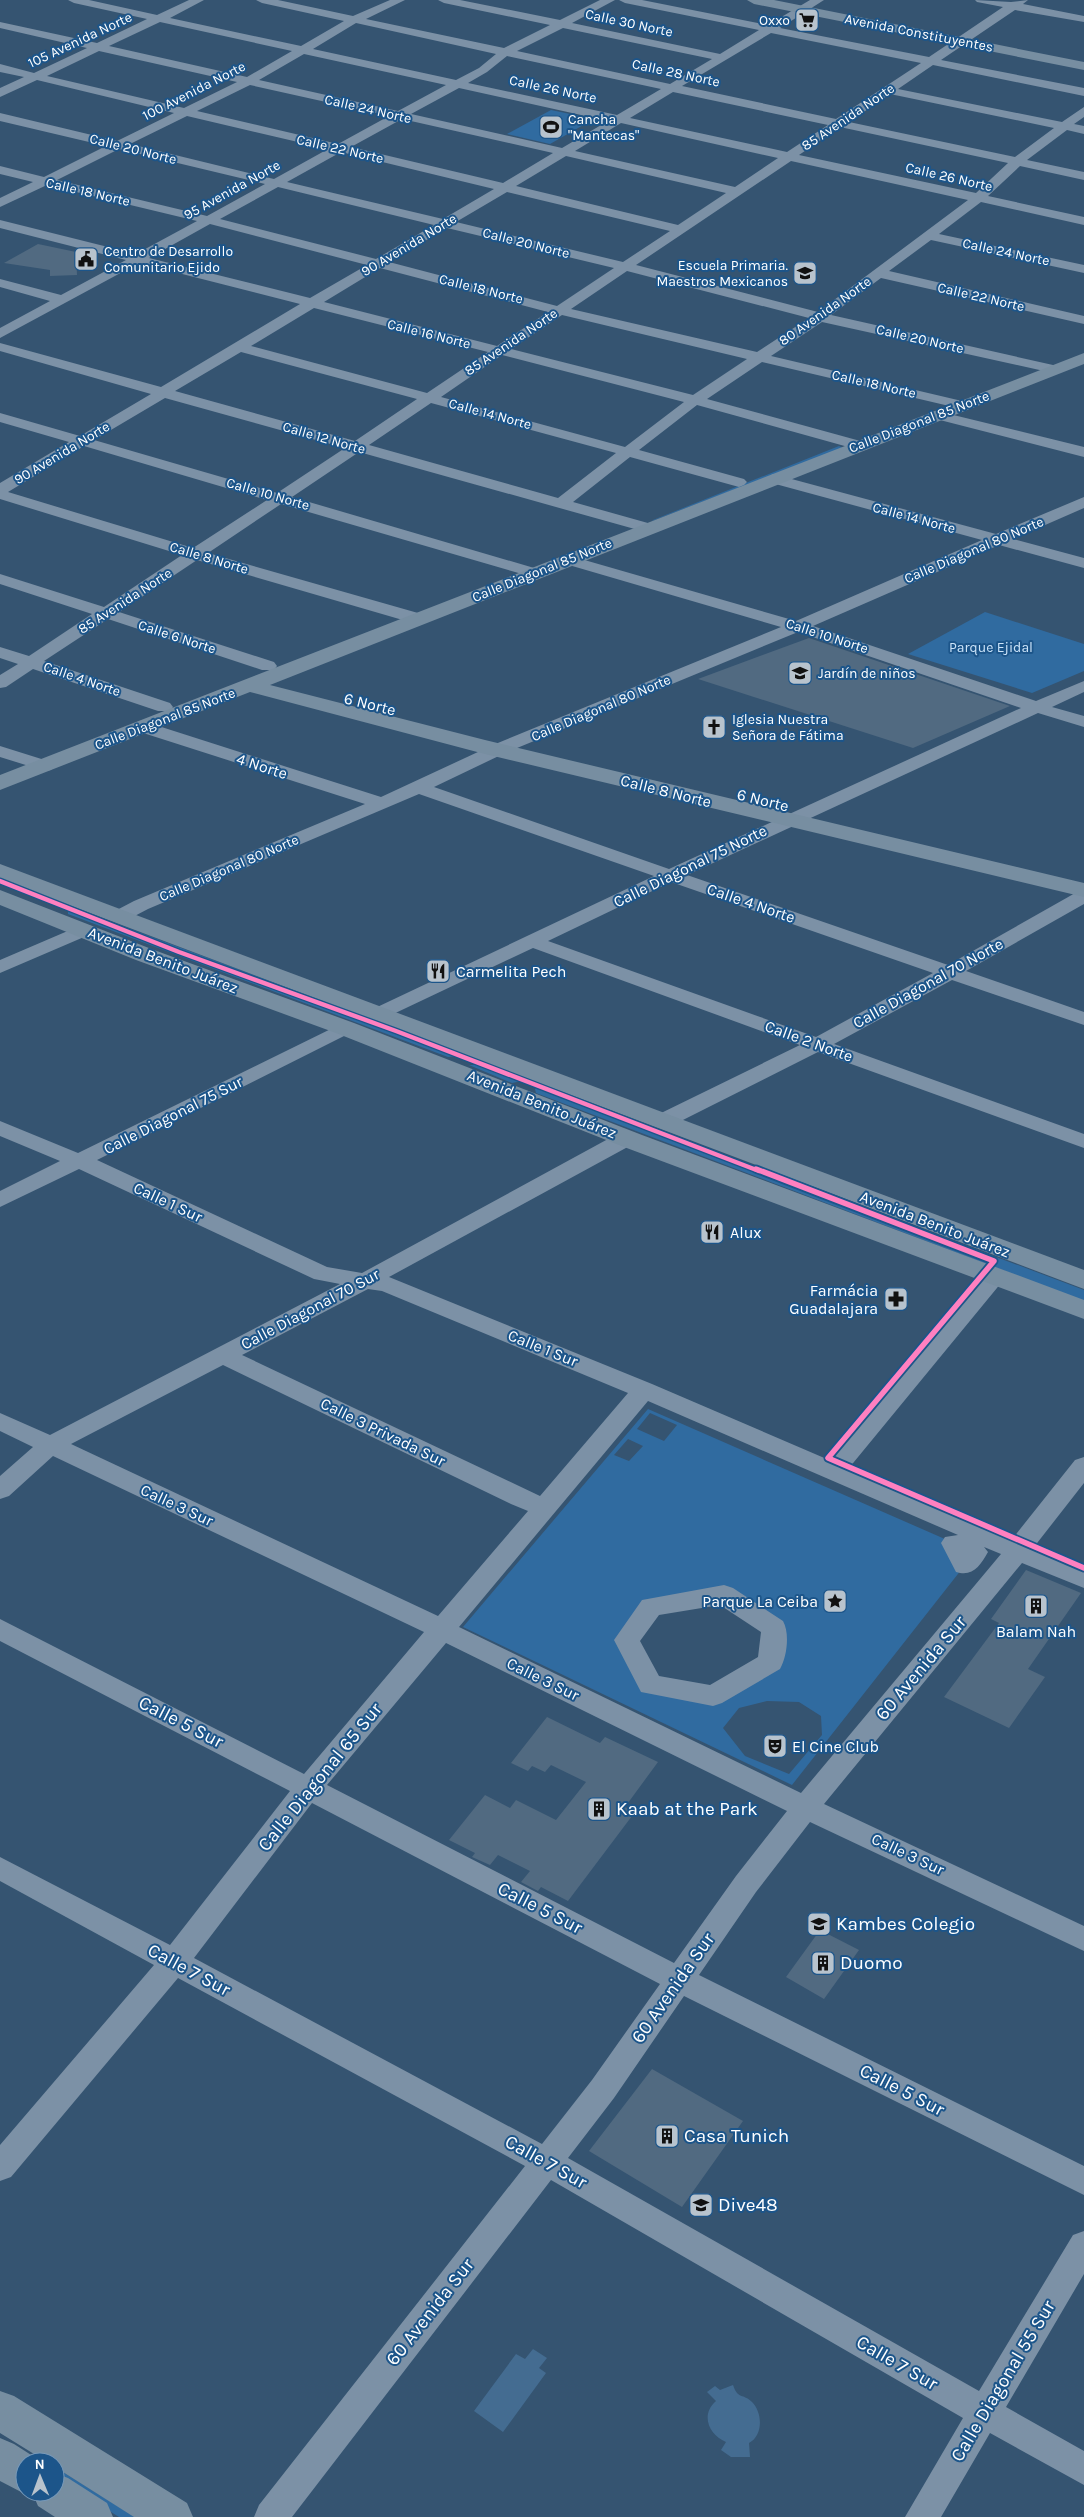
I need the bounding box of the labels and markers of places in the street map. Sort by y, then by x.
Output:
supermarket icon: Oxxo [794,7,820,33]
place label: Oxxo [759,12,790,29]
place label: Cancha "Mantecas" [568,111,639,144]
sports icon: Cancha "Mantecas" [538,114,564,140]
place label: Centro de Desarrollo Comunitario Ejido [104,243,233,276]
public building icon: Centro de Desarrollo Comunitario Ejido [73,246,99,272]
place label: Escuela Primaria. Maestros Mexicanos [656,257,788,290]
school or university icon: Escuela Primaria. Maestros Mexicanos [792,260,818,286]
school or university icon: Jardín de niños [787,660,813,686]
place label: Jardín de niños [818,665,916,682]
place label: Iglesia Nuestra Señora de Fátima [732,711,844,744]
church icon: Iglesia Nuestra Señora de Fátima [701,714,727,740]
restaurant icon: Carmelita Pech [425,958,451,984]
place label: Carmelita Pech [456,962,566,981]
restaurant icon: Alux [699,1219,725,1245]
place label: Alux [730,1223,762,1242]
place label: Farmácia Guadalajara [789,1281,878,1318]
pharmacy icon: Farmácia Guadalajara [883,1286,909,1312]
place icon: Parque La Ceiba [822,1588,848,1614]
place label: Parque La Ceiba [702,1592,818,1611]
building icon: Balam Nah [1023,1593,1049,1619]
place label: Balam Nah [996,1622,1076,1641]
theatre icon: El Cine Club [762,1733,788,1759]
place label: El Cine Club [792,1737,879,1756]
building icon: Kaab at the Park [586,1796,612,1822]
place label: Kaab at the Park [616,1798,758,1820]
school or university icon: Kambes Colegio [806,1911,832,1937]
place label: Kambes Colegio [836,1913,975,1935]
building icon: Duomo [810,1950,836,1976]
place label: Duomo [840,1952,903,1974]
building icon: Casa Tunich [654,2123,680,2149]
place label: Casa Tunich [684,2125,789,2147]
school or university icon: Dive48 [688,2192,714,2218]
place label: Dive48 [718,2194,778,2216]

